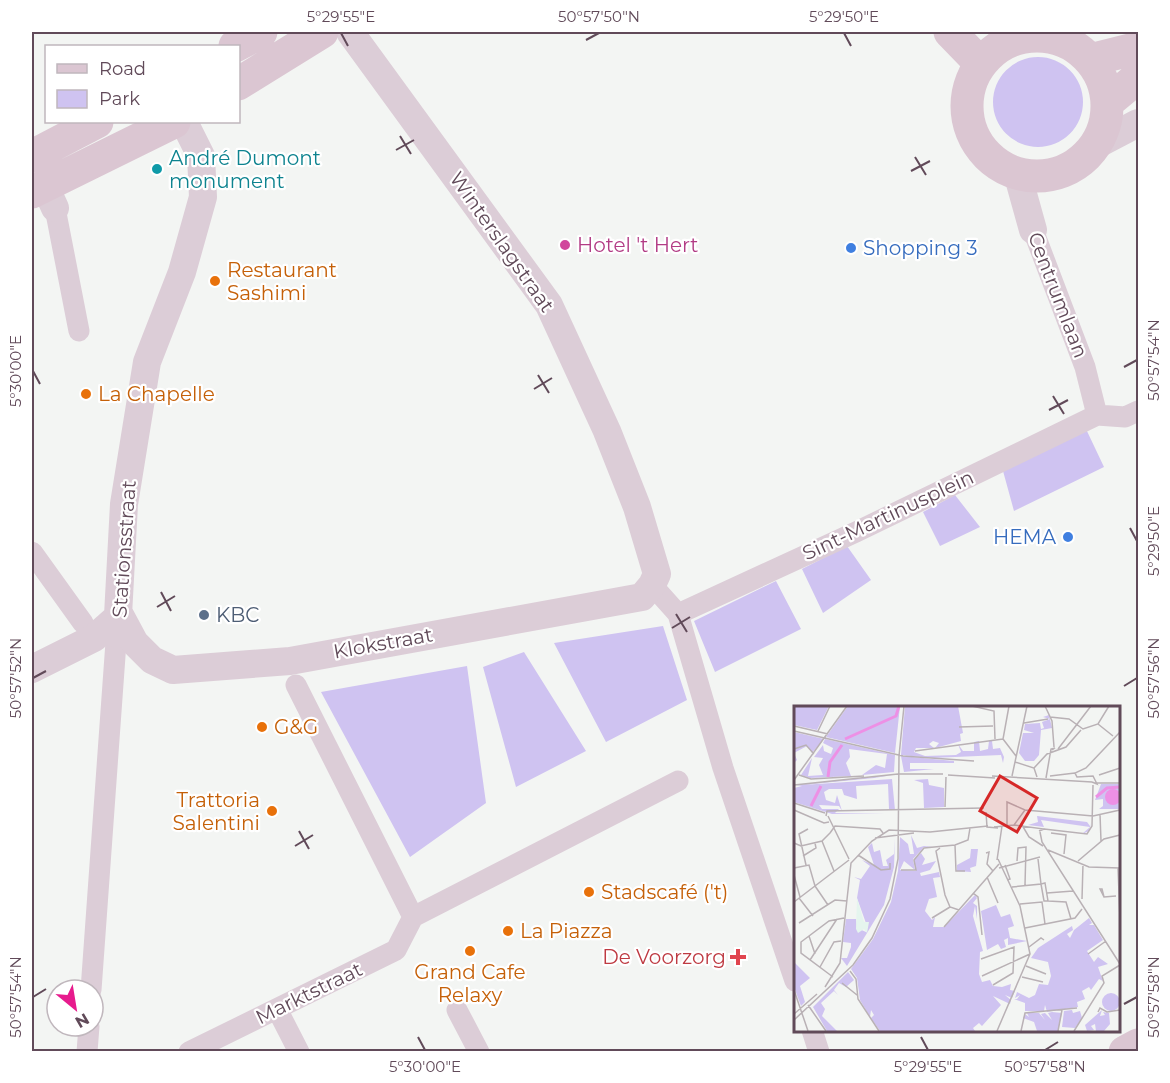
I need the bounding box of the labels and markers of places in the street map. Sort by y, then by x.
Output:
place label: André Dumont monument [169,146,321,193]
marker: André Dumont monument [150,162,164,176]
place label: Hotel 't Hert [577,233,698,257]
place label: Shopping 3 [863,236,978,260]
marker: Hotel 't Hert [558,238,572,252]
marker: Shopping 3 [844,241,858,255]
place label: Restaurant Sashimi [227,258,337,305]
marker: Restaurant Sashimi [208,274,222,288]
place label: La Chapelle [98,382,215,406]
marker: La Chapelle [79,387,93,401]
place label: HEMA [993,525,1057,549]
marker: HEMA [1061,530,1075,544]
place label: KBC [216,603,259,627]
marker: KBC [197,608,211,622]
place label: G&G [274,715,318,739]
marker: G&G [255,720,269,734]
place label: Trattoria Salentini [173,788,260,835]
marker: Trattoria Salentini [265,804,279,818]
place label: Stadscafé ('t) [601,880,728,904]
marker: Stadscafé ('t) [582,885,596,899]
place label: La Piazza [520,919,613,943]
marker: La Piazza [501,924,515,938]
marker: Grand Cafe Relaxy [463,944,477,958]
place label: De Voorzorg [602,945,726,969]
marker: De Voorzorg [731,950,745,964]
place label: Grand Cafe Relaxy [414,960,526,1007]

